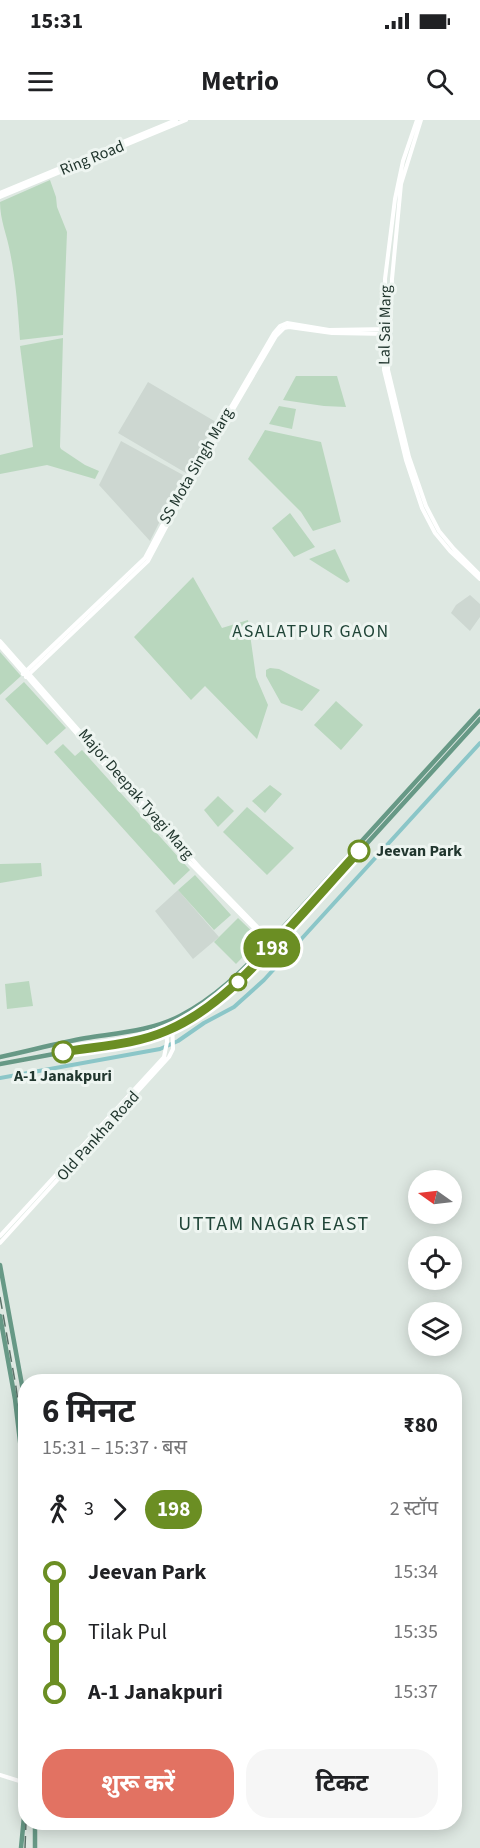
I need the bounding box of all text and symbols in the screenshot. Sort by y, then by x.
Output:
text: 15:31 [30,5,83,37]
text: Metrio [201,62,279,101]
icon: menu [24,65,57,98]
icon: search [423,65,456,98]
street label: Ring Road [57,135,127,181]
street label: Lal Sai Marg [373,285,397,365]
street label: SS Mota Singh Marg [154,404,238,528]
district label: ASALATPUR GAON [232,619,390,644]
street label: Major Deepak Tyagi Marg [73,724,199,864]
marker: Jeevan Park [348,840,370,862]
place label: Jeevan Park [376,840,462,862]
line badge: 198 [238,928,306,968]
text: 198 [255,933,289,963]
unlabelled marker [229,973,247,991]
marker: A-1 Janakpuri [52,1041,74,1063]
place label: A-1 Janakpuri [13,1065,112,1087]
street label: Old Pankha Road [52,1086,144,1186]
north arrow [408,1170,462,1224]
map controls [408,1170,462,1356]
district label: UTTAM NAGAR EAST [178,1210,370,1238]
button: locate [408,1236,462,1290]
button: layers [408,1302,462,1356]
text: 6 मिनट [42,1388,135,1435]
text: ₹80 [403,1409,438,1441]
text: 15:31 – 15:37 · बस [42,1434,187,1462]
icon: walk [42,1493,75,1526]
icon: forward [103,1493,136,1526]
text: 198 [157,1494,190,1524]
text: 3 [84,1495,94,1523]
text: 2 स्टॉप [390,1495,438,1523]
text: Jeevan Park [88,1556,206,1588]
text: 15:34 [393,1558,438,1586]
text: Tilak Pul [88,1616,167,1648]
text: 15:35 [393,1618,438,1646]
text: A-1 Janakpuri [88,1676,223,1708]
text: 15:37 [393,1678,438,1706]
button: शुरू करें [42,1749,234,1818]
button: टिकट [246,1749,438,1818]

